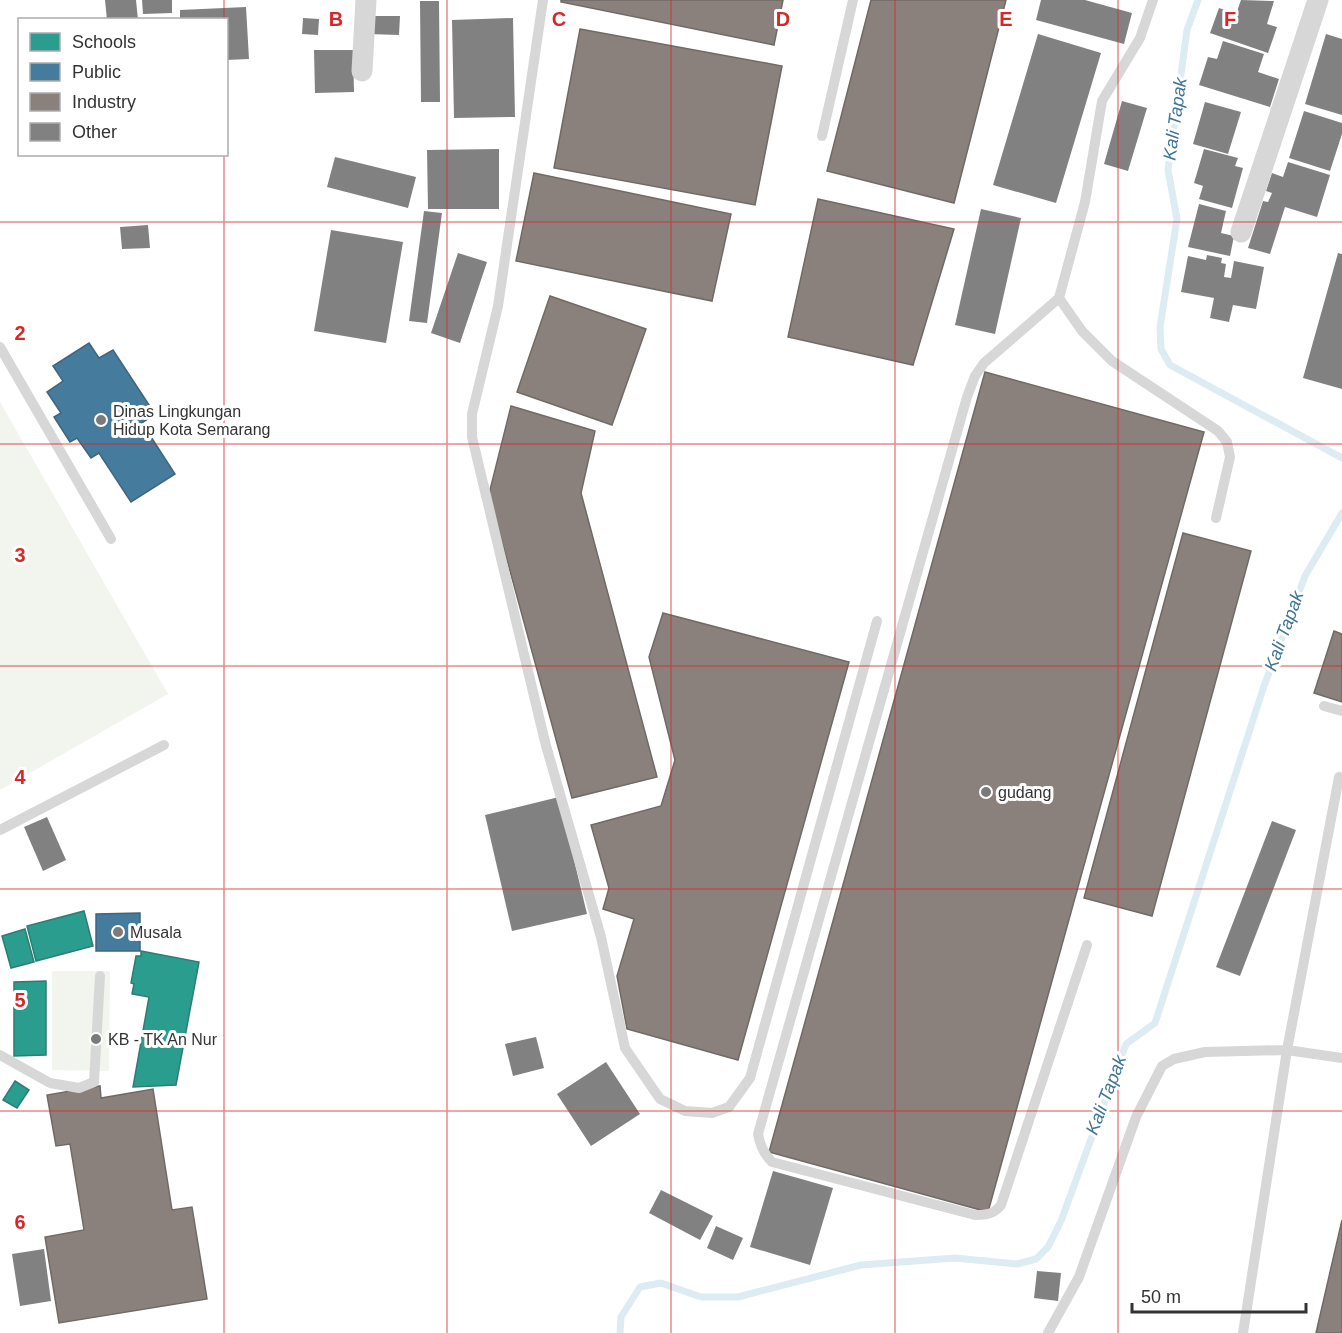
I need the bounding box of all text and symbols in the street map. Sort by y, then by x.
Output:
text: B [329,8,343,30]
text: C [552,8,566,30]
text: D [776,8,790,30]
text: E [999,8,1013,30]
text: F [1224,8,1236,30]
legend [18,18,228,156]
text: Schools [72,32,136,52]
text: Public [72,62,121,82]
water label: Kali Tapak [1159,75,1191,162]
text: Industry [72,92,136,112]
text: Other [72,122,117,142]
text: 2 [14,322,26,344]
place label: Dinas Lingkungan Hidup Kota Semarang [113,403,270,438]
marker: Dinas Lingkungan Hidup Kota Semarang [94,413,108,427]
text: 3 [14,544,26,566]
water label: Kali Tapak [1260,587,1308,674]
text: 4 [14,766,26,788]
place label: gudang [998,784,1051,801]
marker: gudang [979,785,993,799]
place label: Musala [130,924,182,941]
marker: Musala [111,925,125,939]
text: 5 [14,989,26,1011]
place label: KB - TK An Nur [108,1031,218,1048]
marker: KB - TK An Nur [89,1032,103,1046]
water label: Kali Tapak [1082,1052,1131,1138]
text: 6 [14,1211,26,1233]
scale bar [1132,1276,1306,1314]
text: 50 m [1141,1287,1181,1307]

